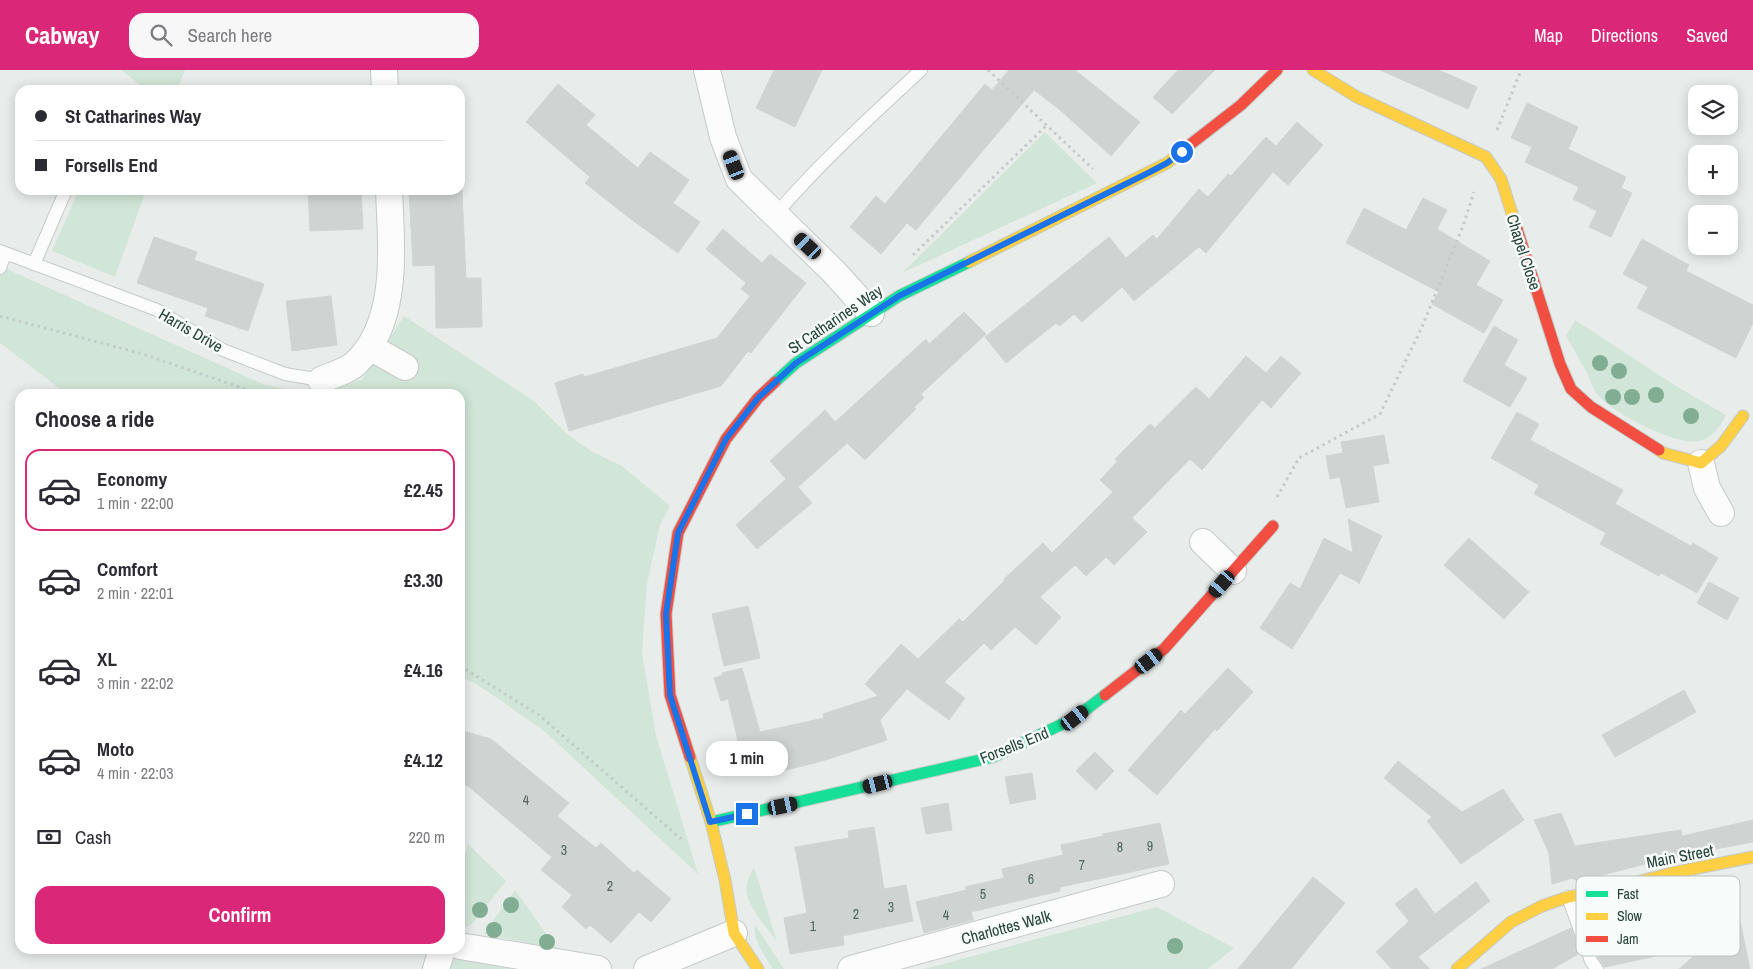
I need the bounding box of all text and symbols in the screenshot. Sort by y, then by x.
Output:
search box [129,13,479,58]
text: Cabway [25,19,99,51]
icon: search [147,21,175,49]
text: Search here [187,22,272,48]
text: Map [1534,23,1563,48]
text: Directions [1591,23,1658,48]
text: Saved [1686,23,1728,48]
map controls [1688,85,1738,255]
button: layers [1688,85,1738,135]
text: St Catharines Way [65,103,201,129]
route start [1171,141,1193,163]
button: + [1688,145,1738,195]
car [721,148,746,182]
text: Forsells End [65,152,158,178]
button: − [1688,205,1738,255]
street label: Chapel Close [1501,211,1547,293]
car [791,230,824,262]
street label: St Catharines Way [783,279,887,359]
street label: Harris Drive [155,303,227,357]
text: Choose a ride [35,404,154,434]
text: Economy [97,466,167,492]
icon: car [37,468,82,513]
text: £2.45 [404,477,443,503]
text: 1 min · 22:00 [97,492,174,514]
text: Comfort [97,556,158,582]
icon: car [37,558,82,603]
text: £3.30 [404,567,443,593]
car [1206,568,1237,600]
text: 2 min · 22:01 [97,582,174,604]
text: XL [97,646,117,672]
car [1132,646,1165,676]
icon: car [37,648,82,693]
text: £4.16 [404,657,443,683]
text: 3 min · 22:02 [97,672,174,694]
car [1058,703,1091,733]
street label: Forsells End [976,721,1052,769]
text: Moto [97,736,134,762]
icon: car [37,738,82,783]
callout: 1 min [706,742,788,776]
text: £4.12 [404,747,443,773]
text: 1 min [730,747,764,769]
text: 4 min · 22:03 [97,762,174,784]
car [861,773,894,795]
house number: 4 [523,791,530,809]
car [766,796,799,816]
route end [736,803,758,825]
icon: cash [35,823,63,851]
text: Cash [75,824,111,850]
text: 220 m [409,826,445,848]
house number: 9 [1147,837,1153,855]
house number: 8 [1117,838,1123,856]
street label: Main Street [1645,839,1716,873]
house number: 3 [561,841,567,859]
house number: 7 [1079,856,1085,874]
house number: 6 [1028,870,1034,888]
legend [1576,876,1740,956]
house number: 2 [607,877,613,895]
house number: 5 [980,885,986,903]
text: Fast [1617,885,1639,903]
button: Confirm [35,886,445,944]
house number: 3 [888,898,894,916]
street label: Charlottes Walk [959,904,1054,950]
house number: 2 [853,905,859,923]
house number: 4 [943,906,950,924]
text: Slow [1617,907,1643,925]
house number: 1 [810,917,817,935]
text: Jam [1617,930,1639,948]

